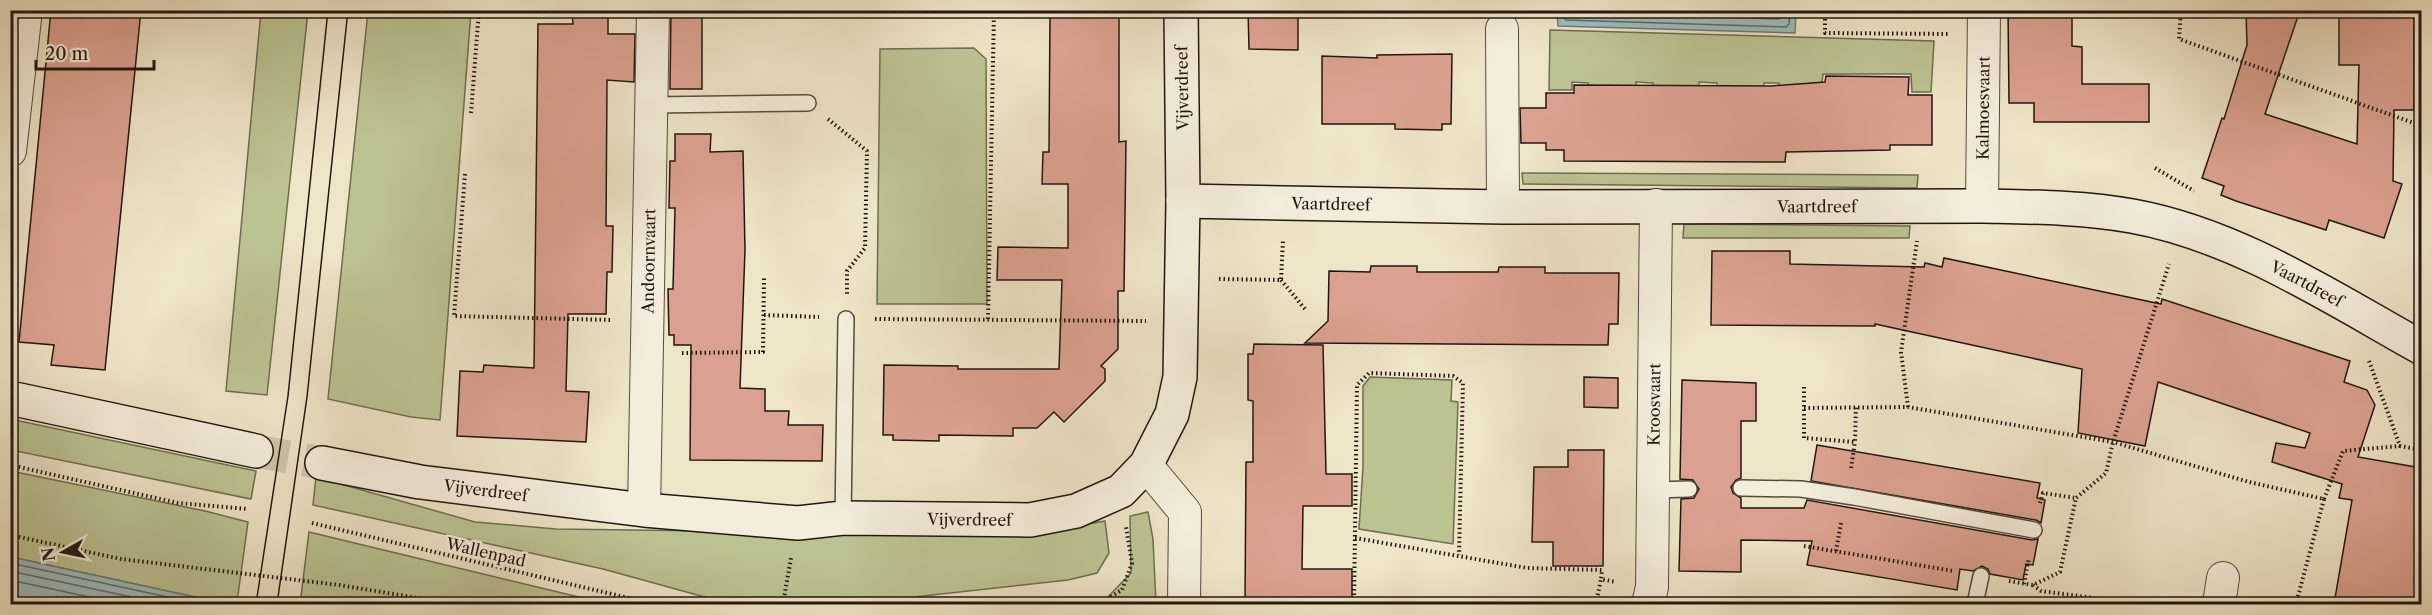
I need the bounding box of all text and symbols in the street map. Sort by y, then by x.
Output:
scale bar [36,33,154,71]
text: 20 m [45,43,89,65]
street label: Vijverdreef [1171,43,1193,131]
street label: Kalmoesvaart [1972,56,1994,160]
street label: Vaartdreef [1290,193,1373,215]
street label: Vaartdreef [1776,196,1859,216]
street label: Andoornvaart [638,208,659,315]
street label: Vaartdreef [2267,256,2349,312]
street label: Kroosvaart [1643,363,1664,446]
street label: Vijverdreef [441,475,531,506]
street label: Vijverdreef [926,509,1014,530]
north arrow [33,522,93,582]
street label: Wallenpad [443,533,528,571]
text: N [37,546,59,563]

